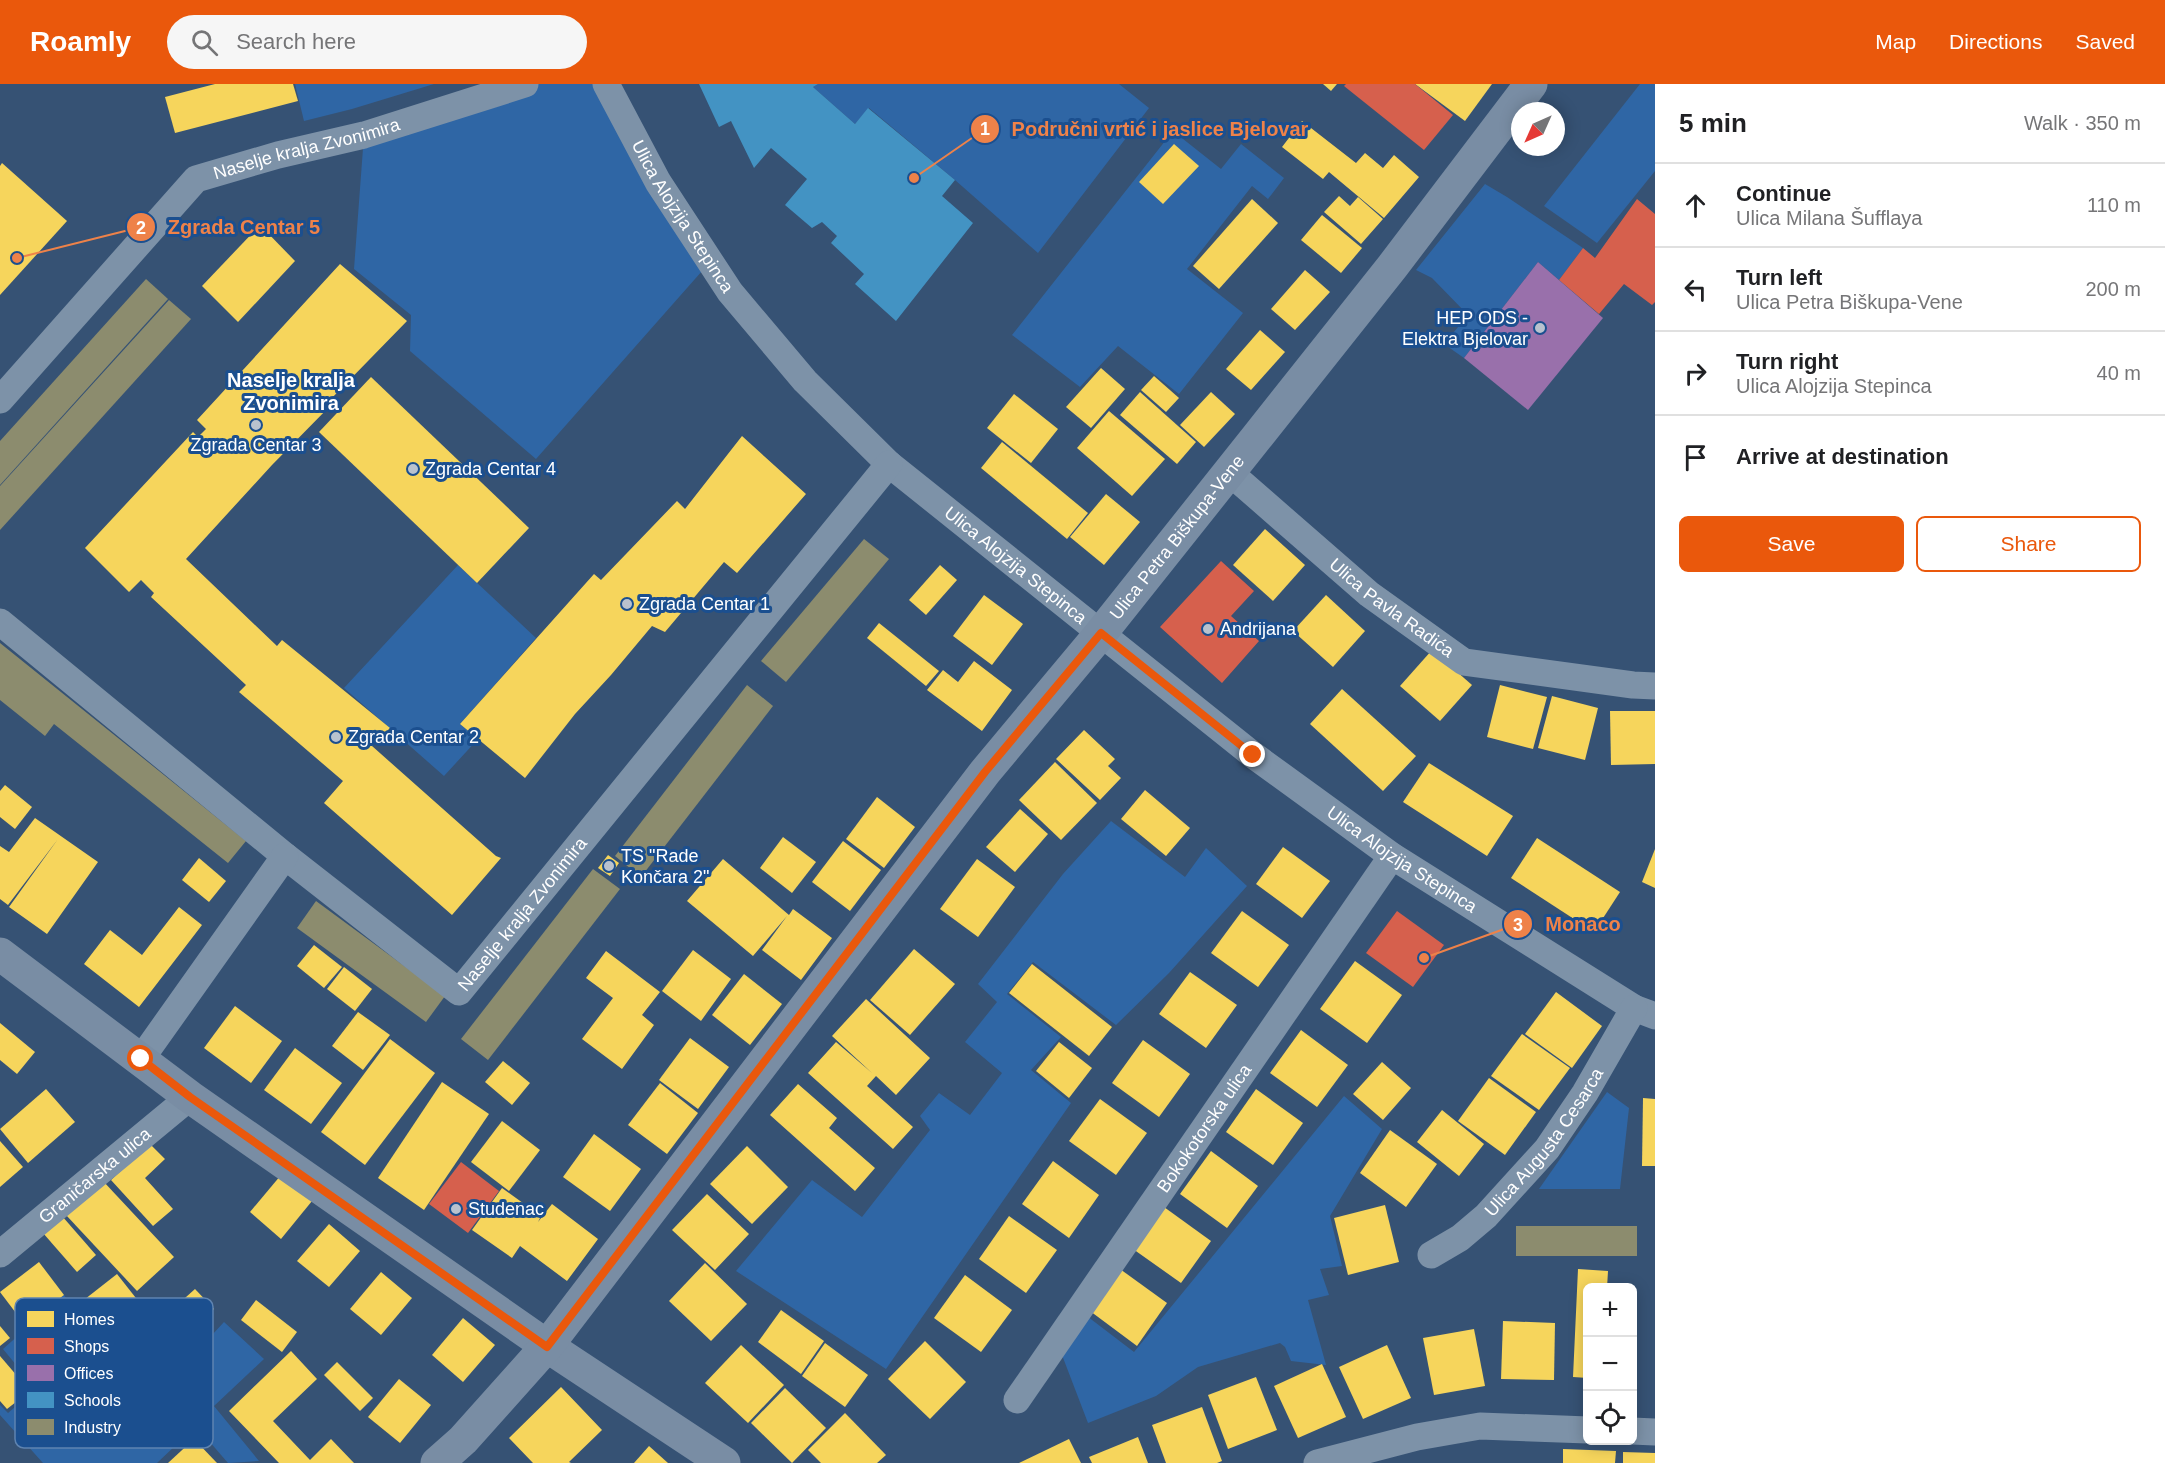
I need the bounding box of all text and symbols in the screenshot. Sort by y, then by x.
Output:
search box [167,15,587,69]
text: Roamly [30,26,131,57]
icon: search [188,26,221,59]
text: Search here [236,29,356,54]
text: Map [1875,30,1916,53]
text: Directions [1949,30,2042,53]
text: Saved [2075,30,2135,53]
north arrow [1511,102,1565,156]
text: 5 min [1679,108,1747,138]
callout: Područni vrtić i jaslice Bjelovar [970,110,1320,148]
text: Walk · 350 m [2024,112,2141,134]
street label: Naselje kralja Zvonimira [211,114,403,183]
text: Područni vrtić i jaslice Bjelovar [1012,118,1309,140]
text: 1 [980,119,990,139]
street label: Ulica Alojzija Stepinca [628,137,738,297]
text: Continue [1736,181,1831,206]
icon: ahead [1679,189,1712,222]
text: 110 m [2087,194,2141,216]
text: Ulica Milana Šufflaya [1736,207,1922,229]
callout: Zgrada Centar 5 [126,208,332,246]
text: Zgrada Centar 5 [168,216,320,238]
text: 2 [136,218,146,238]
text: Turn left [1736,265,1822,290]
icon: left [1679,273,1712,306]
text: 200 m [2085,278,2141,300]
text: Ulica Petra Biškupa-Vene [1736,291,1963,313]
place label: HEP ODS - Elektra Bjelovar [1402,308,1528,349]
marker: HEP ODS - Elektra Bjelovar [1533,321,1547,335]
text: Turn right [1736,349,1838,374]
icon: right [1679,357,1712,390]
text: 40 m [2097,362,2141,384]
district label: Naselje kralja Zvonimira [227,369,356,414]
text: Ulica Alojzija Stepinca [1736,375,1932,397]
marker: Zgrada Centar 3 [249,418,263,432]
place label: Zgrada Centar 3 [190,435,322,455]
icon: arrive [1679,441,1712,474]
text: Arrive at destination [1736,444,1949,469]
street label: Ulica Petra Biškupa-Vene [1106,451,1248,624]
place label: Zgrada Centar 4 [425,459,556,479]
marker: Zgrada Centar 4 [406,462,420,476]
street label: Ulica Alojzija Stepinca [941,502,1091,629]
button: Save [1679,516,1904,572]
button: Share [1916,516,2141,572]
street label: Ulica Pavla Radića [1325,554,1458,662]
place label: Zgrada Centar 1 [639,594,770,614]
marker: Zgrada Centar 1 [620,597,634,611]
place label: Andrijana [1220,619,1297,639]
marker: Andrijana [1201,622,1215,636]
place label: Zgrada Centar 2 [348,727,479,747]
marker: Zgrada Centar 2 [329,730,343,744]
route end [1239,741,1265,767]
street label: Ulica Alojzija Stepinca [1323,802,1481,917]
street label: Naselje kralja Zvonimira [454,833,591,995]
place label: TS "Rade Končara 2" [621,846,709,887]
marker: TS "Rade Končara 2" [602,859,616,873]
callout: Monaco [1503,905,1633,943]
text: Monaco [1545,913,1621,935]
text: 3 [1513,915,1523,935]
route start [127,1045,153,1071]
street label: Bokokotorska ulica [1153,1060,1256,1196]
street label: Ulica Augusta Cesarca [1481,1064,1608,1220]
street label: Graničarska ulica [35,1123,156,1228]
place label: Studenac [468,1199,544,1219]
marker: Studenac [449,1202,463,1216]
map controls [1583,1283,1637,1445]
button: + [1583,1283,1637,1337]
legend [15,1298,213,1448]
text: Homes [64,1311,115,1328]
button: − [1583,1337,1637,1391]
text: Shops [64,1338,109,1355]
text: Offices [64,1365,114,1382]
button: locate [1583,1391,1637,1445]
text: Schools [64,1392,121,1409]
text: Industry [64,1419,121,1436]

